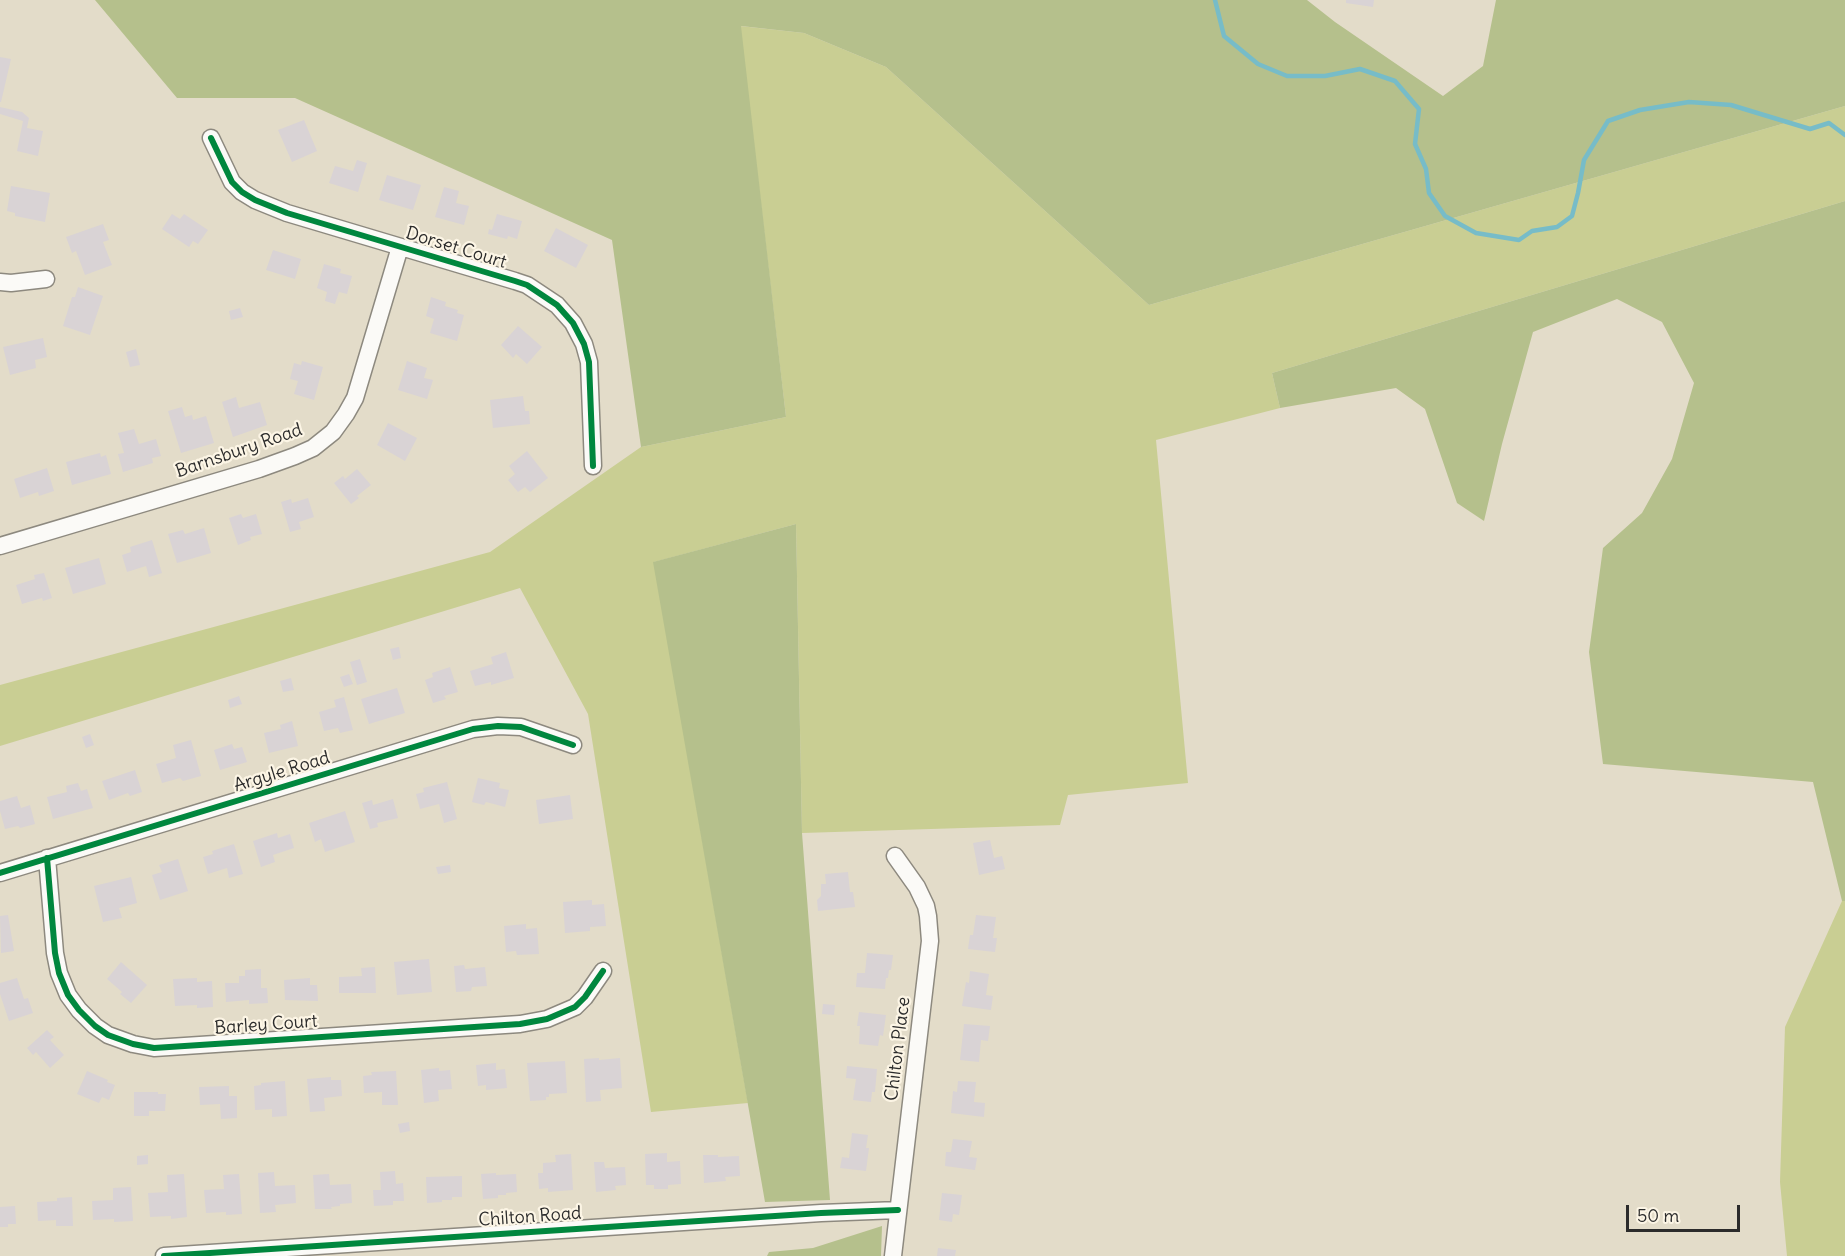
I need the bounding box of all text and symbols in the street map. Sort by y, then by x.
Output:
street label: Dorset Court [403,222,509,274]
street label: Barnsbury Road [173,419,305,483]
street label: Argyle Road [231,747,333,797]
street label: Chilton Place [881,996,915,1102]
street label: Barley Court [214,1011,318,1039]
scale bar [1629,1193,1743,1231]
street label: Chilton Road [478,1203,582,1231]
text: 50 m [1637,1204,1679,1227]

